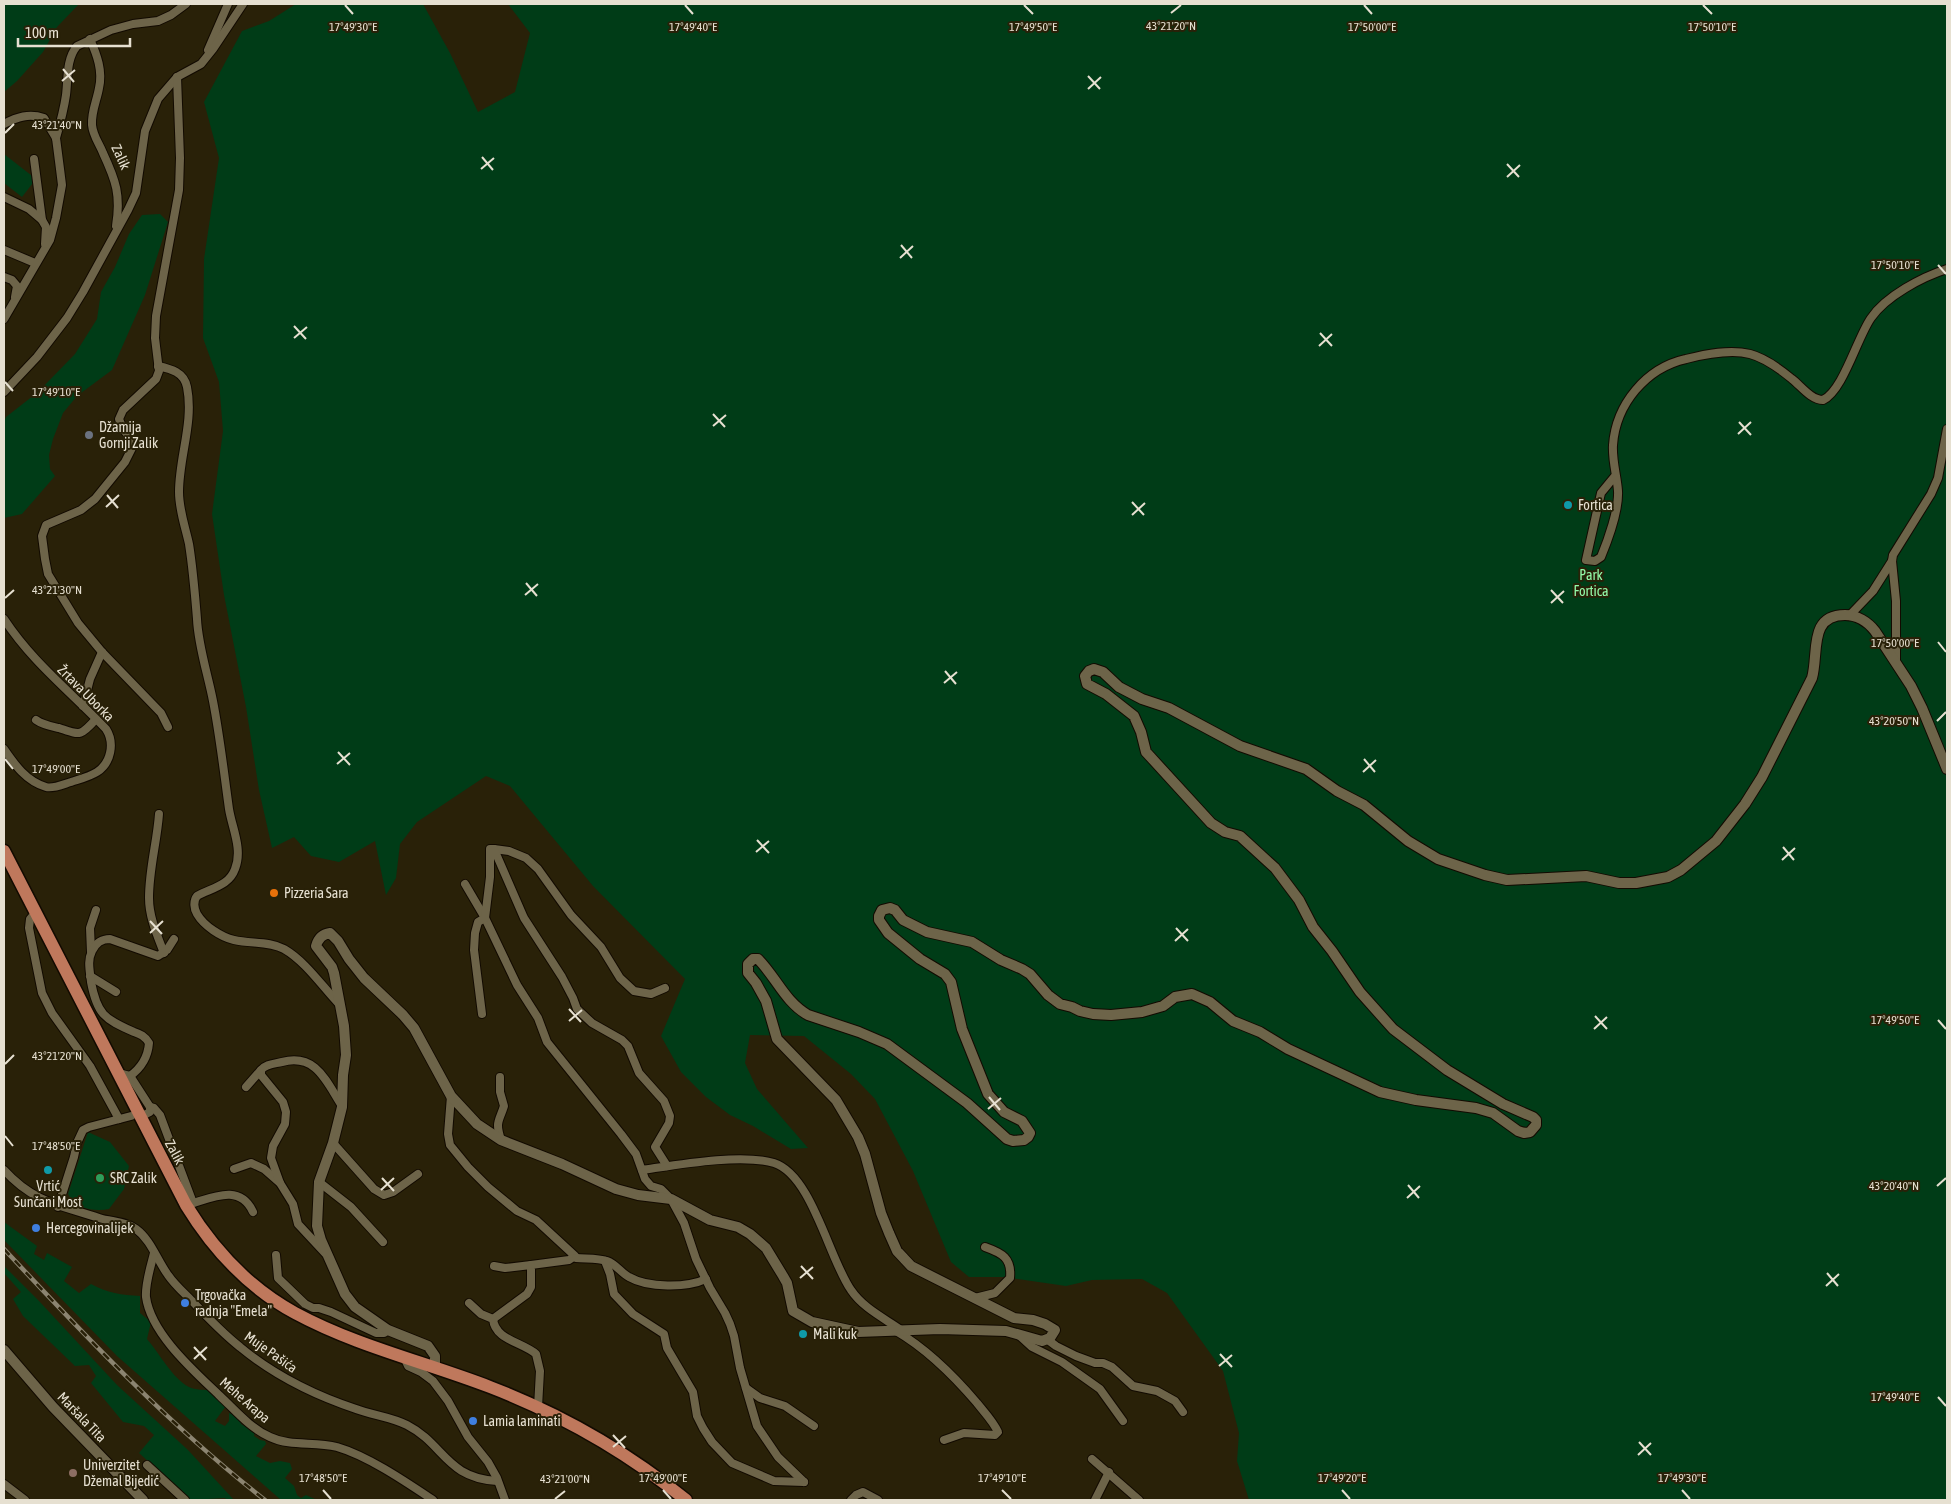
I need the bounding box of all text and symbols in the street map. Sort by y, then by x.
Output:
scale bar [18,15,130,47]
text: 43°21'20"N [1146,19,1196,33]
text: 17°49'30"E [329,20,377,34]
text: 17°49'40"E [669,20,717,34]
text: 17°49'50"E [1009,20,1057,34]
text: 17°50'00"E [1348,20,1396,34]
text: 17°50'10"E [1688,20,1736,34]
text: 100 m [25,24,59,41]
text: 43°21'40"N [32,118,82,132]
street label: Zalik [108,142,134,172]
text: 17°50'10"E [1871,258,1919,272]
text: 17°49'10"E [32,385,80,399]
place label: Džamija Gornji Zalik [99,419,158,451]
marker: Džamija Gornji Zalik [83,429,95,441]
place label: Fortica [1578,497,1613,513]
marker: Fortica [1562,499,1574,511]
park label: Park Fortica [1574,567,1608,599]
text: 43°21'30"N [32,583,82,597]
text: 17°50'00"E [1871,636,1919,650]
street label: Žrtava Uborka [54,661,118,725]
text: 43°20'50"N [1869,714,1919,728]
text: 17°49'00"E [32,762,80,776]
place label: Pizzeria Sara [284,885,349,901]
marker: Pizzeria Sara [268,887,280,899]
text: 17°49'50"E [1871,1013,1919,1027]
text: 43°21'20"N [32,1049,82,1063]
street label: Zalik [162,1137,188,1167]
text: 17°48'50"E [32,1139,80,1153]
marker: Vrtić Sunčani Most [42,1164,54,1176]
place label: SRC Zalik [110,1170,157,1186]
marker: SRC Zalik [94,1172,106,1184]
place label: Vrtić Sunčani Most [14,1178,82,1210]
text: 43°20'40"N [1869,1179,1919,1193]
place label: Hercegovinalijek [46,1220,133,1236]
marker: Hercegovinalijek [30,1222,42,1234]
place label: Trgovačka radnja "Emela" [195,1287,273,1319]
marker: Trgovačka radnja "Emela" [179,1297,191,1309]
place label: Mali kuk [813,1326,857,1342]
street label: Muje Pašića [242,1328,300,1376]
marker: Mali kuk [797,1328,809,1340]
street label: Mehe Arapa [217,1374,273,1426]
street label: Maršala Tita [54,1389,110,1445]
text: 17°49'40"E [1871,1390,1919,1404]
place label: Lamia laminati [483,1413,561,1429]
marker: Lamia laminati [467,1415,479,1427]
place label: Univerzitet Džemal Bijedić [83,1457,160,1489]
marker: Univerzitet Džemal Bijedić [67,1467,79,1479]
text: 17°48'50"E [299,1471,347,1485]
text: 17°49'00"E [639,1471,687,1485]
text: 17°49'10"E [978,1471,1026,1485]
text: 17°49'20"E [1318,1471,1366,1485]
text: 17°49'30"E [1658,1471,1706,1485]
text: 43°21'00"N [540,1472,590,1486]

